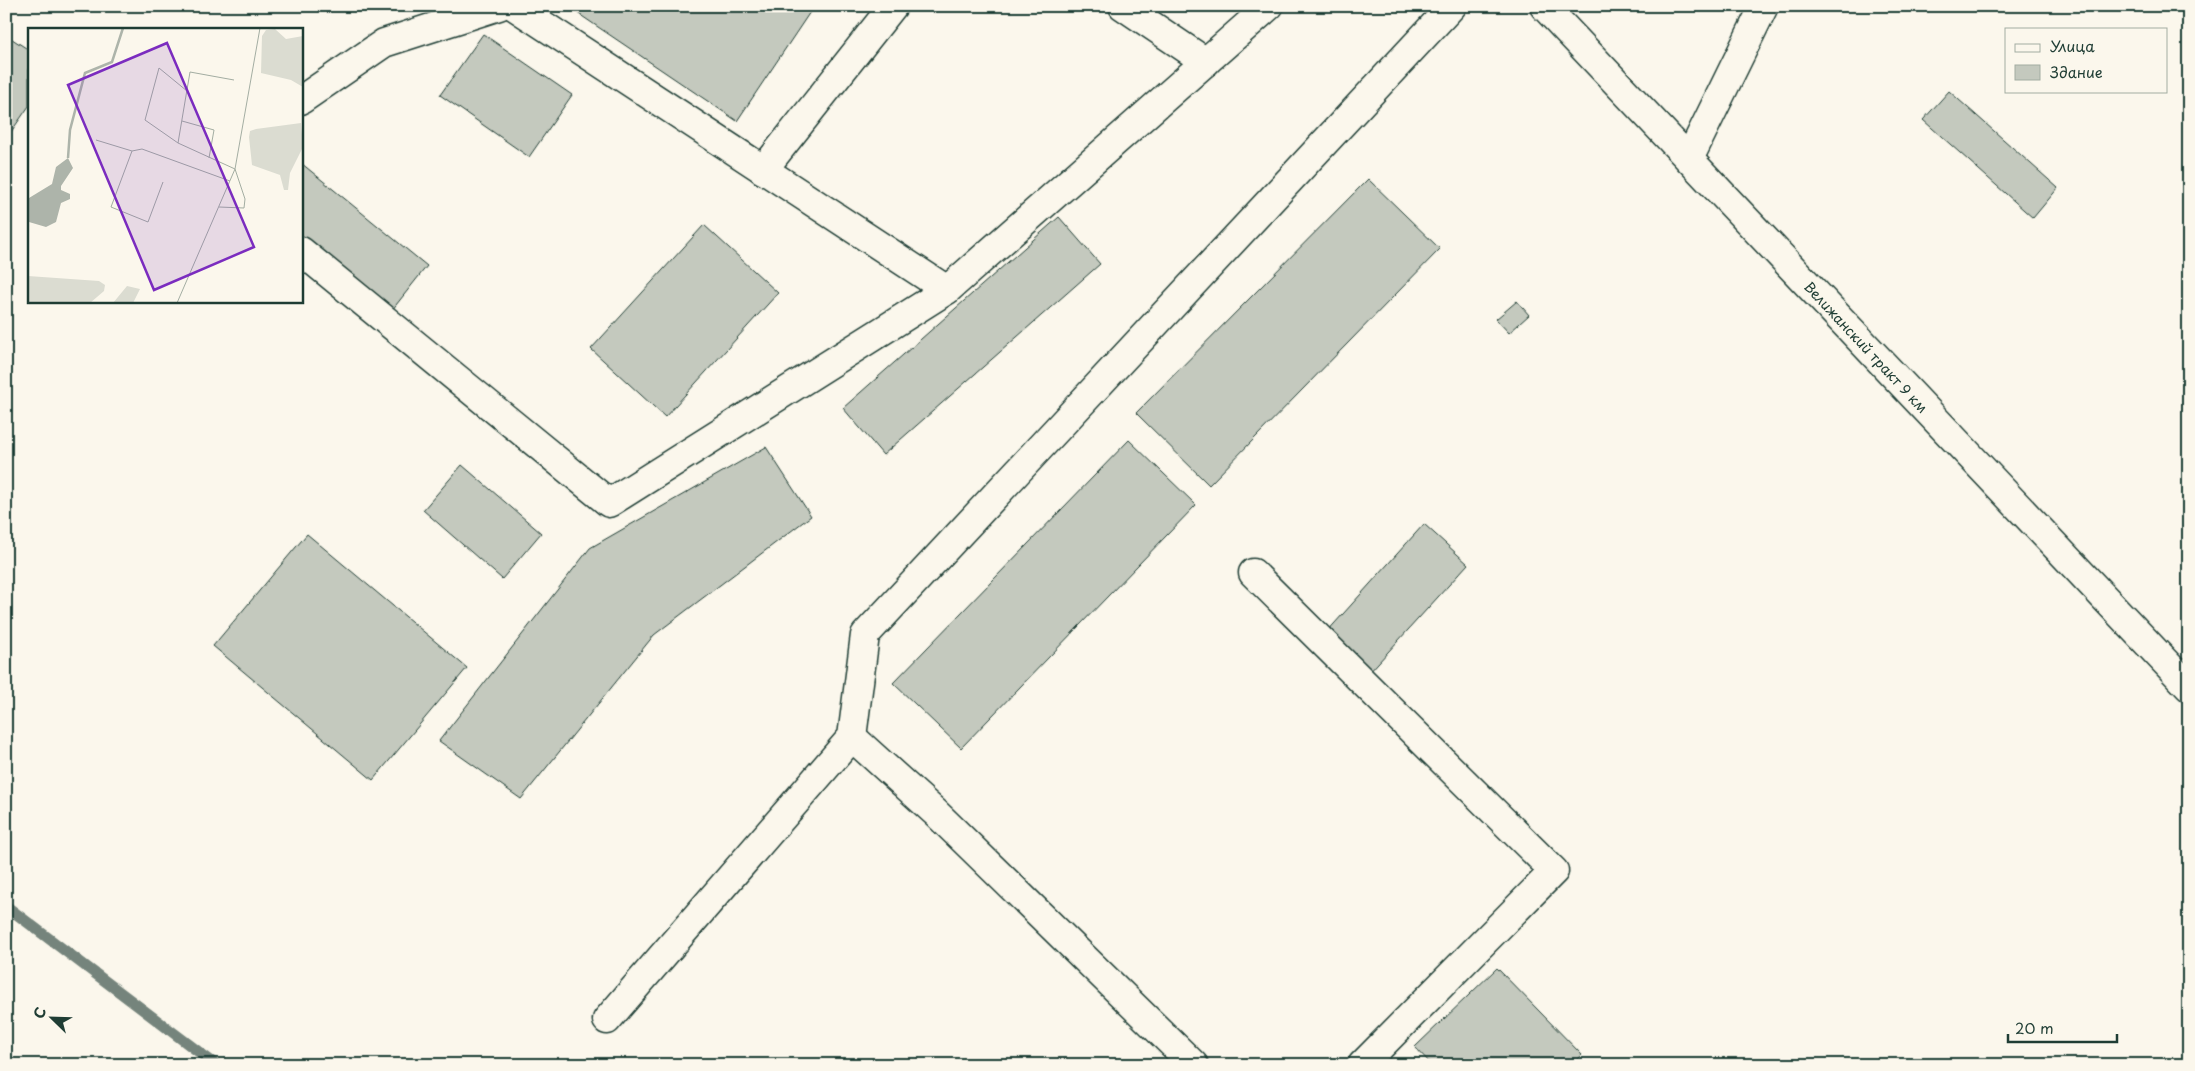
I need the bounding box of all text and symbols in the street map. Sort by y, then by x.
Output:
inset map [28,28,302,302]
legend [2005,28,2168,92]
text: Улица [2050,34,2095,57]
text: Здание [2050,60,2103,83]
street label: Велижанский тракт 9 км [1799,276,1933,418]
north arrow [28,994,78,1044]
text: С [28,1004,51,1022]
scale bar [2008,1011,2116,1043]
text: 20 m [2015,1016,2054,1039]

